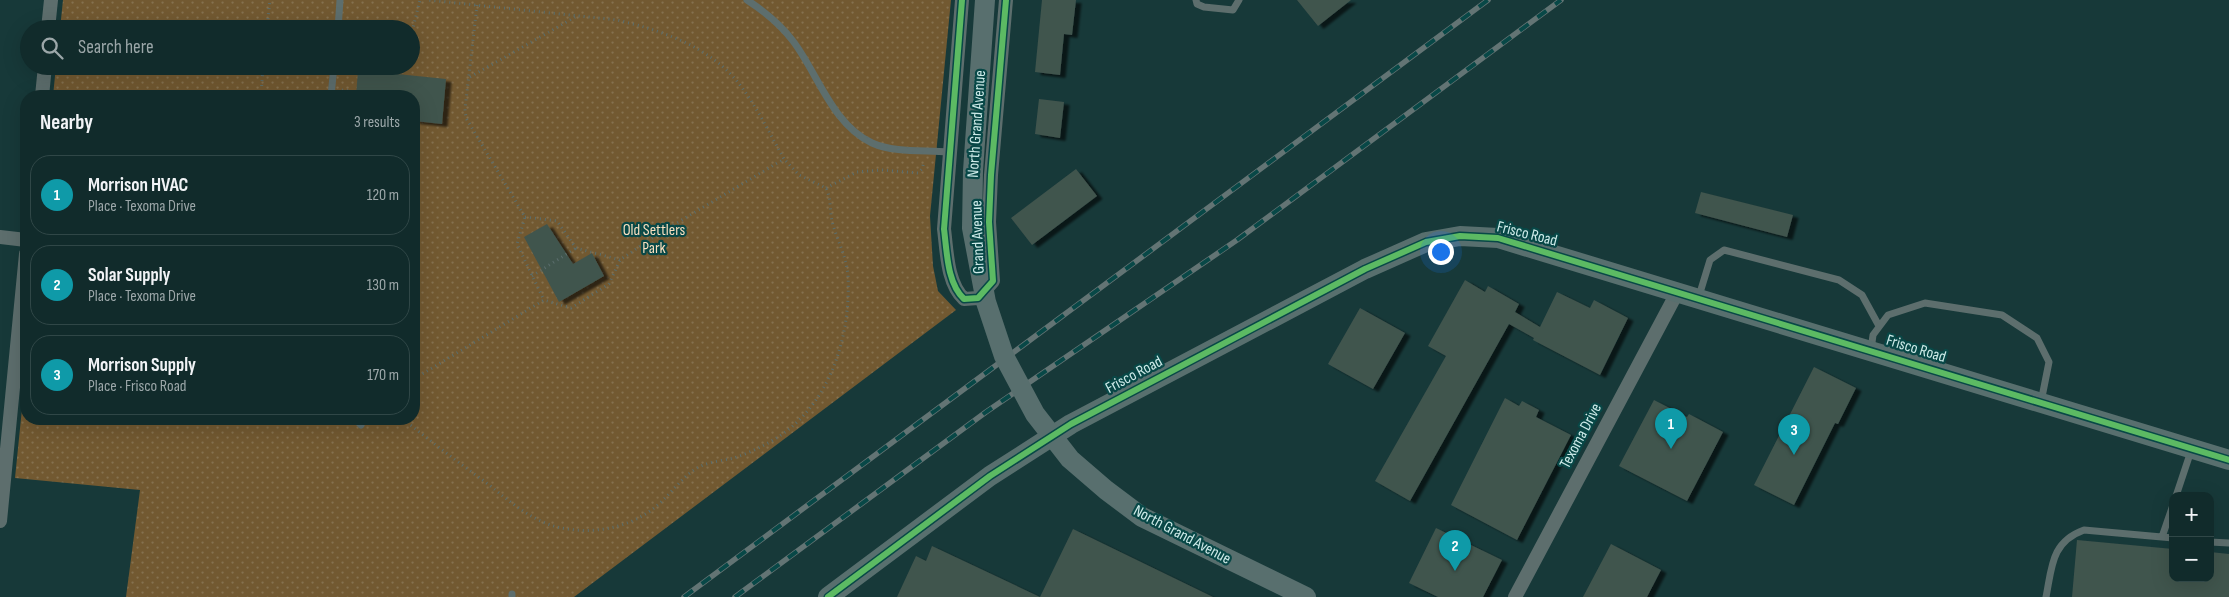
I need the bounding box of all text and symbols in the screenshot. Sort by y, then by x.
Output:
search box [20,20,420,75]
icon: search [38,34,66,62]
text: Search here [78,36,154,59]
street label: North Grand Avenue [964,70,990,178]
text: Nearby [40,110,93,135]
text: 3 results [354,113,400,132]
text: Morrison HVAC [88,174,188,197]
text: 1 [54,186,60,205]
text: 120 m [367,186,399,205]
text: Place · Texoma Drive [88,197,196,216]
street label: Grand Avenue [967,200,989,274]
street label: Frisco Road [1495,217,1559,251]
park label: Old Settlers Park [623,221,686,258]
your location [1428,239,1454,265]
text: Solar Supply [88,264,170,287]
text: 2 [53,276,61,295]
text: 130 m [367,276,399,295]
text: Place · Texoma Drive [88,287,196,306]
street label: Frisco Road [1884,331,1948,367]
street label: Frisco Road [1102,352,1166,398]
text: Morrison Supply [88,354,196,377]
text: 3 [53,366,61,385]
text: 170 m [367,366,399,385]
text: Place · Frisco Road [88,377,186,396]
street label: Texoma Drive [1556,400,1606,472]
pin: 1 [1655,408,1687,449]
pin: 3 [1778,414,1810,455]
map controls [2169,492,2214,582]
button: + [2169,492,2214,537]
street label: North Grand Avenue [1130,501,1234,569]
pin: 2 [1439,530,1471,571]
button: − [2169,537,2214,582]

